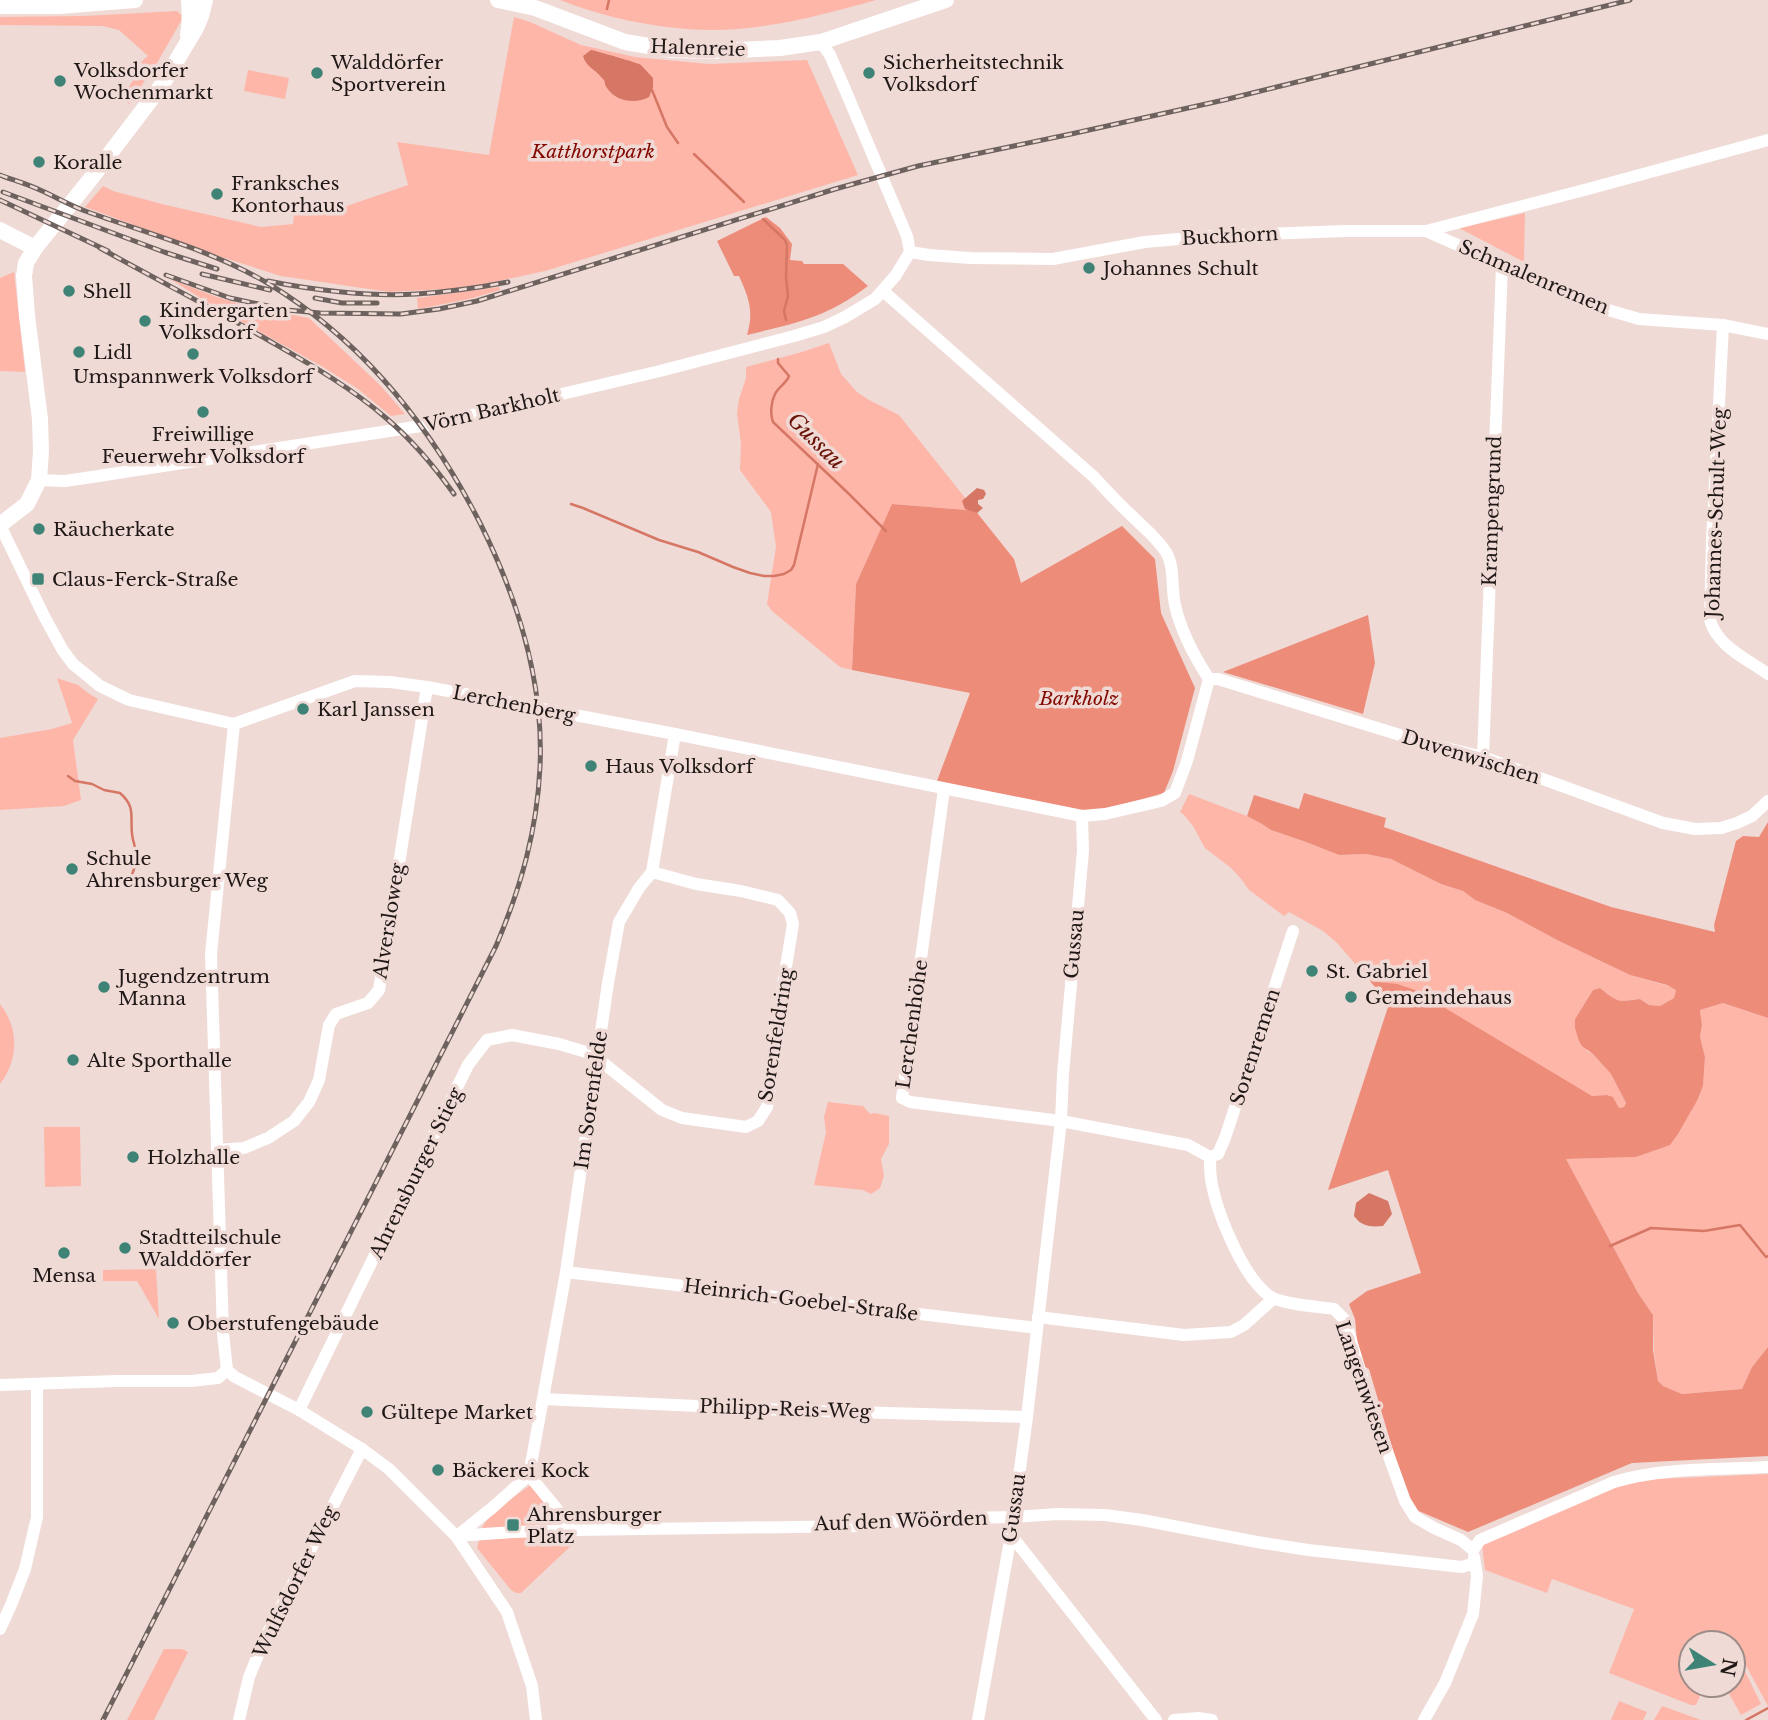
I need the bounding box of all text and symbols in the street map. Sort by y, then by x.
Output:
street label: Halenreie [650,35,746,61]
place label: Walddörfer Sportverein [330,51,446,96]
place label: Sicherheitstechnik Volksdorf [882,51,1064,96]
place label: Volksdorfer Wochenmarkt [73,59,214,104]
marker: Walddörfer Sportverein [309,65,325,81]
marker: Sicherheitstechnik Volksdorf [861,65,877,81]
marker: Volksdorfer Wochenmarkt [52,73,68,89]
park label: Katthorstpark [530,140,655,163]
place label: Koralle [53,151,123,174]
marker: Koralle [31,154,47,170]
place label: Franksches Kontorhaus [231,172,344,217]
marker: Franksches Kontorhaus [209,186,225,202]
street label: Buckhorn [1181,222,1279,250]
street label: Schmalenremen [1456,235,1612,319]
place label: Johannes Schult [1100,257,1260,280]
marker: Johannes Schult [1081,260,1097,276]
place label: Shell [83,280,132,303]
marker: Shell [61,283,77,299]
place label: Kindergarten Volksdorf [158,299,288,344]
marker: Kindergarten Volksdorf [137,313,153,329]
place label: Lidl [93,341,132,364]
marker: Lidl [71,344,87,360]
marker: Umspannwerk Volksdorf [185,346,201,362]
place label: Umspannwerk Volksdorf [73,365,315,388]
street label: Vörn Barkholt [421,383,563,437]
marker: Freiwillige Feuerwehr Volksdorf [195,404,211,420]
water label: Gussau [782,407,850,475]
street label: Johannes-Schult-Weg [1701,407,1731,621]
place label: Freiwillige Feuerwehr Volksdorf [102,423,307,468]
street label: Krampengrund [1478,435,1506,587]
place label: Räucherkate [53,518,175,541]
marker: Räucherkate [31,521,47,537]
place label: Claus-Ferck-Straße [52,568,238,591]
marker: Claus-Ferck-Straße [30,571,46,587]
street label: Lerchenberg [451,681,578,727]
park label: Barkholz [1038,687,1119,710]
place label: Karl Janssen [317,698,435,721]
marker: Karl Janssen [295,701,311,717]
street label: Duvenwischen [1399,725,1543,789]
place label: Haus Volksdorf [605,755,756,778]
marker: Haus Volksdorf [583,758,599,774]
place label: Schule Ahrensburger Weg [85,847,269,892]
marker: Schule Ahrensburger Weg [64,861,80,877]
street label: Alversloweg [368,861,410,981]
street label: Gussau [1060,908,1089,980]
street label: Lerchenhöhe [892,958,932,1090]
place label: St. Gabriel [1326,960,1428,983]
marker: St. Gabriel [1304,963,1320,979]
place label: Jugendzentrum Manna [115,965,270,1010]
street label: Sorenfeldring [754,966,798,1103]
marker: Jugendzentrum Manna [96,979,112,995]
street label: Sorenremen [1225,986,1285,1108]
place label: Gemeindehaus [1365,986,1512,1009]
marker: Gemeindehaus [1343,989,1359,1005]
street label: Im Sorenfelde [570,1029,612,1171]
place label: Alte Sporthalle [86,1049,232,1072]
marker: Alte Sporthalle [65,1052,81,1068]
street label: Ahrensburger Stieg [364,1083,468,1263]
place label: Holzhalle [147,1146,240,1169]
marker: Holzhalle [125,1149,141,1165]
place label: Stadtteilschule Walddörfer [138,1226,281,1271]
marker: Stadtteilschule Walddörfer [117,1240,133,1256]
marker: Mensa [56,1245,72,1261]
place label: Mensa [32,1264,96,1287]
street label: Heinrich-Goebel-Straße [682,1274,920,1326]
place label: Oberstufengebäude [187,1312,379,1335]
marker: Oberstufengebäude [165,1315,181,1331]
street label: Langenwiesen [1331,1318,1397,1456]
street label: Philipp-Reis-Weg [699,1395,872,1424]
place label: Gültepe Market [381,1401,534,1424]
marker: Gültepe Market [359,1404,375,1420]
place label: Bäckerei Kock [452,1459,590,1482]
marker: Bäckerei Kock [430,1462,446,1478]
street label: Gussau [998,1472,1030,1544]
street label: Wulfsdorfer Weg [248,1502,342,1663]
place label: Ahrensburger Platz [526,1503,662,1548]
street label: Auf den Wöörden [813,1506,988,1536]
marker: Ahrensburger Platz [505,1517,521,1533]
north arrow [1677,1629,1747,1699]
text: N [1715,1656,1741,1678]

